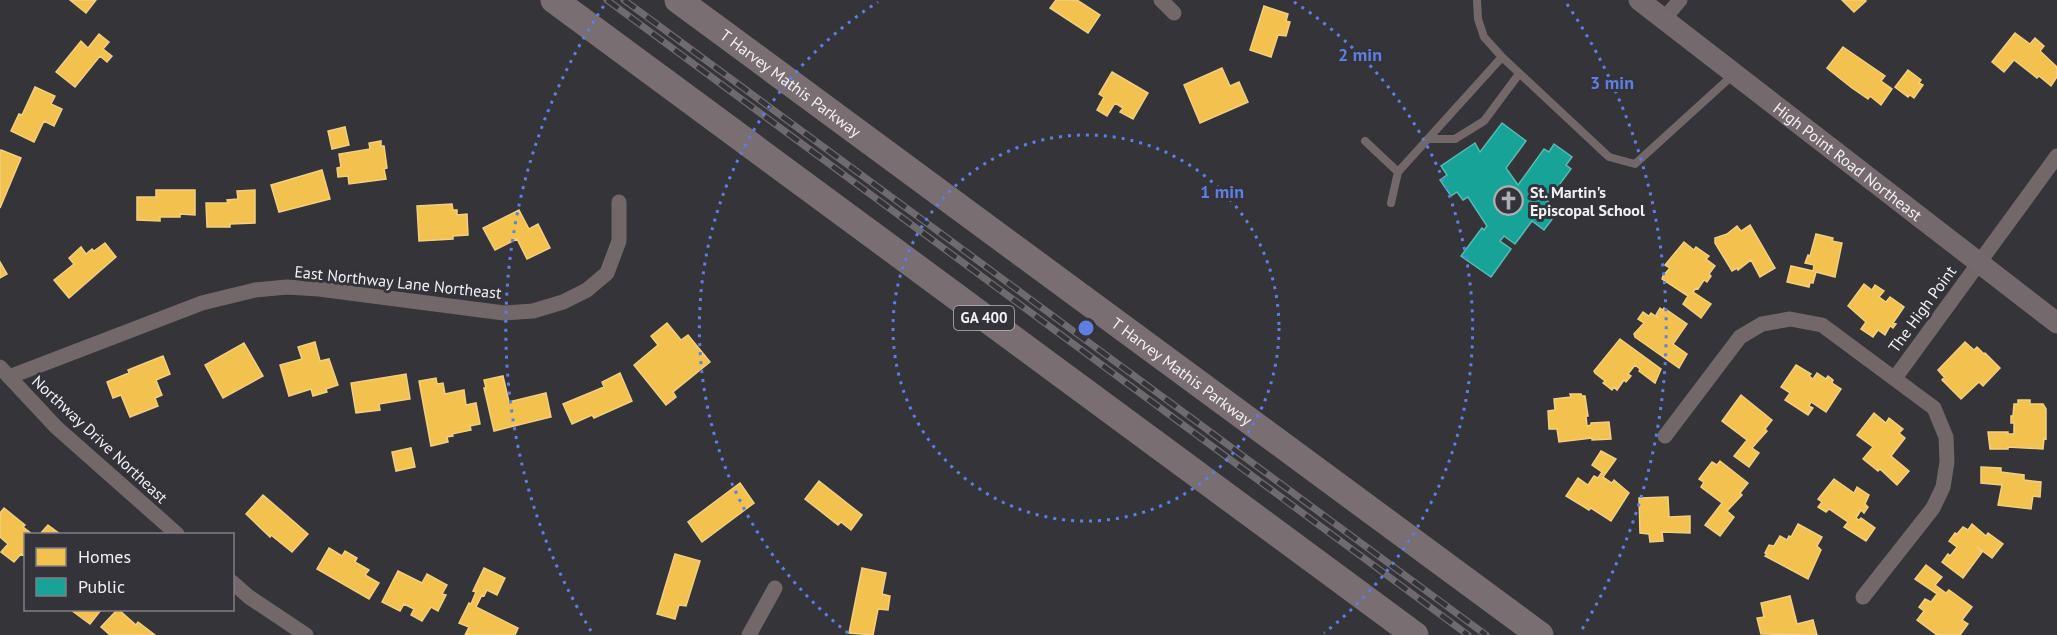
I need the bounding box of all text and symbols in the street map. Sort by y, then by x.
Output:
street label: T Harvey Mathis Parkway [716,25,865,142]
text: 2 min [1338,43,1382,66]
text: 3 min [1590,71,1634,94]
street label: High Point Road Northeast [1770,98,1927,225]
text: 1 min [1200,180,1244,203]
place label: St. Martin's Episcopal School [1530,182,1645,220]
church icon: St. Martin's Episcopal School [1493,185,1525,217]
street label: East Northway Lane Northeast [294,261,503,303]
street label: The High Point [1884,261,1960,356]
road number: GA 400 [954,306,1014,330]
street label: T Harvey Mathis Parkway [1108,313,1257,430]
centre of rings [1076,318,1096,338]
street label: Northway Drive Northeast [28,371,172,507]
legend [24,533,234,611]
text: Homes [78,545,131,568]
text: Public [78,575,125,598]

